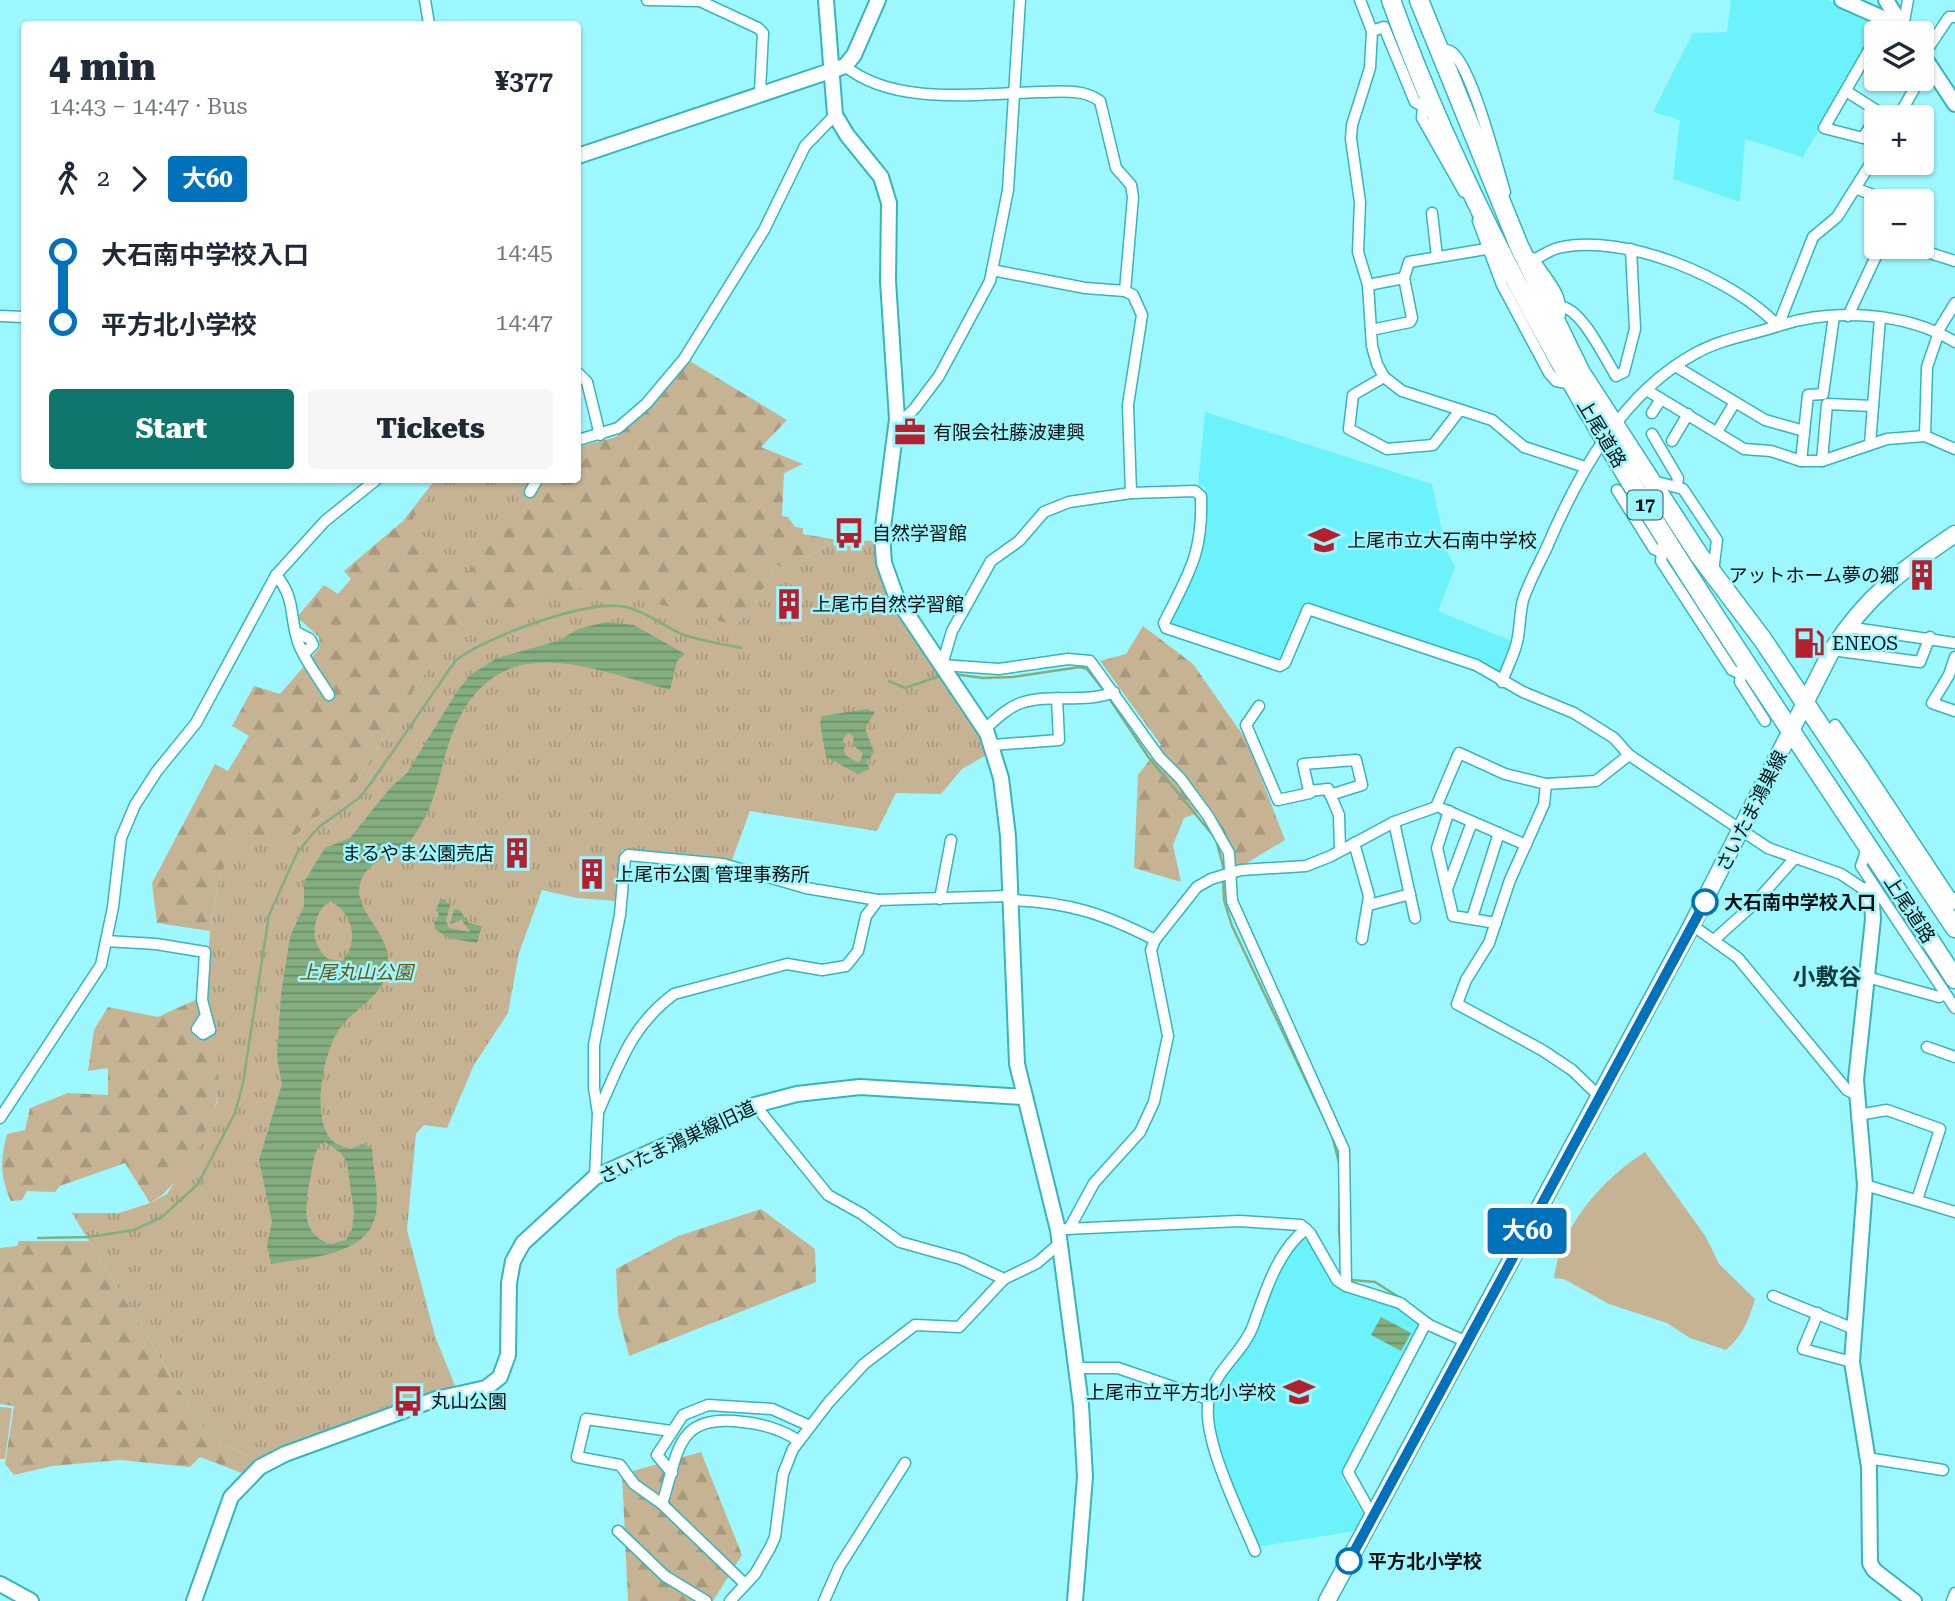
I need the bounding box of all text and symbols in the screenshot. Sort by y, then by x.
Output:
map controls [1864,21,1934,259]
button: layers [1864,21,1934,91]
text: 4 min [49,45,156,89]
text: ¥377 [495,66,553,96]
text: 14:43 – 14:47 · Bus [49,93,247,120]
button: + [1864,105,1934,175]
icon: walk [49,160,87,198]
icon: forward [120,160,158,198]
text: 2 [97,165,110,192]
text: 大60 [182,165,233,193]
button: − [1864,189,1934,259]
text: 14:45 [496,239,553,266]
text: 大石南中学校入口 [101,240,309,270]
text: 14:47 [496,309,553,336]
text: 平方北小学校 [101,310,257,340]
button: Start [49,389,294,469]
button: Tickets [308,389,553,469]
street label: 上尾道路 [1572,395,1631,472]
office icon: 有限会社藤波建興 [893,415,927,449]
place label: 有限会社藤波建興 [933,421,1085,444]
road number: 17 [1628,490,1662,520]
bus stop icon: 自然学習館 [832,516,866,550]
place label: 自然学習館 [872,522,967,545]
school or university icon: 上尾市立大石南中学校 [1307,523,1341,557]
place label: 上尾市立大石南中学校 [1347,529,1537,552]
building icon: アットホーム夢の郷 [1905,558,1939,592]
place label: アットホーム夢の郷 [1729,564,1899,587]
building icon: 上尾市自然学習館 [772,587,806,621]
place label: 上尾市自然学習館 [812,593,964,616]
fuel station icon: ENEOS [1792,626,1826,660]
place label: ENEOS [1832,632,1898,655]
street label: さいたま鴻巣線 [1711,747,1792,875]
building icon: まるやま公園売店 [500,836,534,870]
place label: まるやま公園売店 [342,842,494,865]
building icon: 上尾市公園 管理事務所 [575,857,609,891]
place label: 上尾市公園 管理事務所 [615,863,810,886]
street label: 上尾道路 [1879,871,1940,947]
marker: 大石南中学校入口 [1692,889,1718,915]
place label: 大石南中学校入口 [1724,891,1876,914]
park label: 上尾丸山公園 [299,961,416,984]
district label: 小敷谷 [1793,964,1862,991]
street label: さいたま鴻巣線旧道 [595,1096,759,1189]
line badge: 大60 [1487,1208,1567,1254]
text: 大60 [1502,1217,1552,1245]
school or university icon: 上尾市立平方北小学校 [1282,1375,1316,1409]
place label: 上尾市立平方北小学校 [1086,1381,1276,1404]
bus stop icon: 丸山公園 [391,1384,425,1418]
place label: 丸山公園 [431,1390,507,1413]
marker: 平方北小学校 [1336,1548,1362,1574]
place label: 平方北小学校 [1368,1550,1482,1573]

